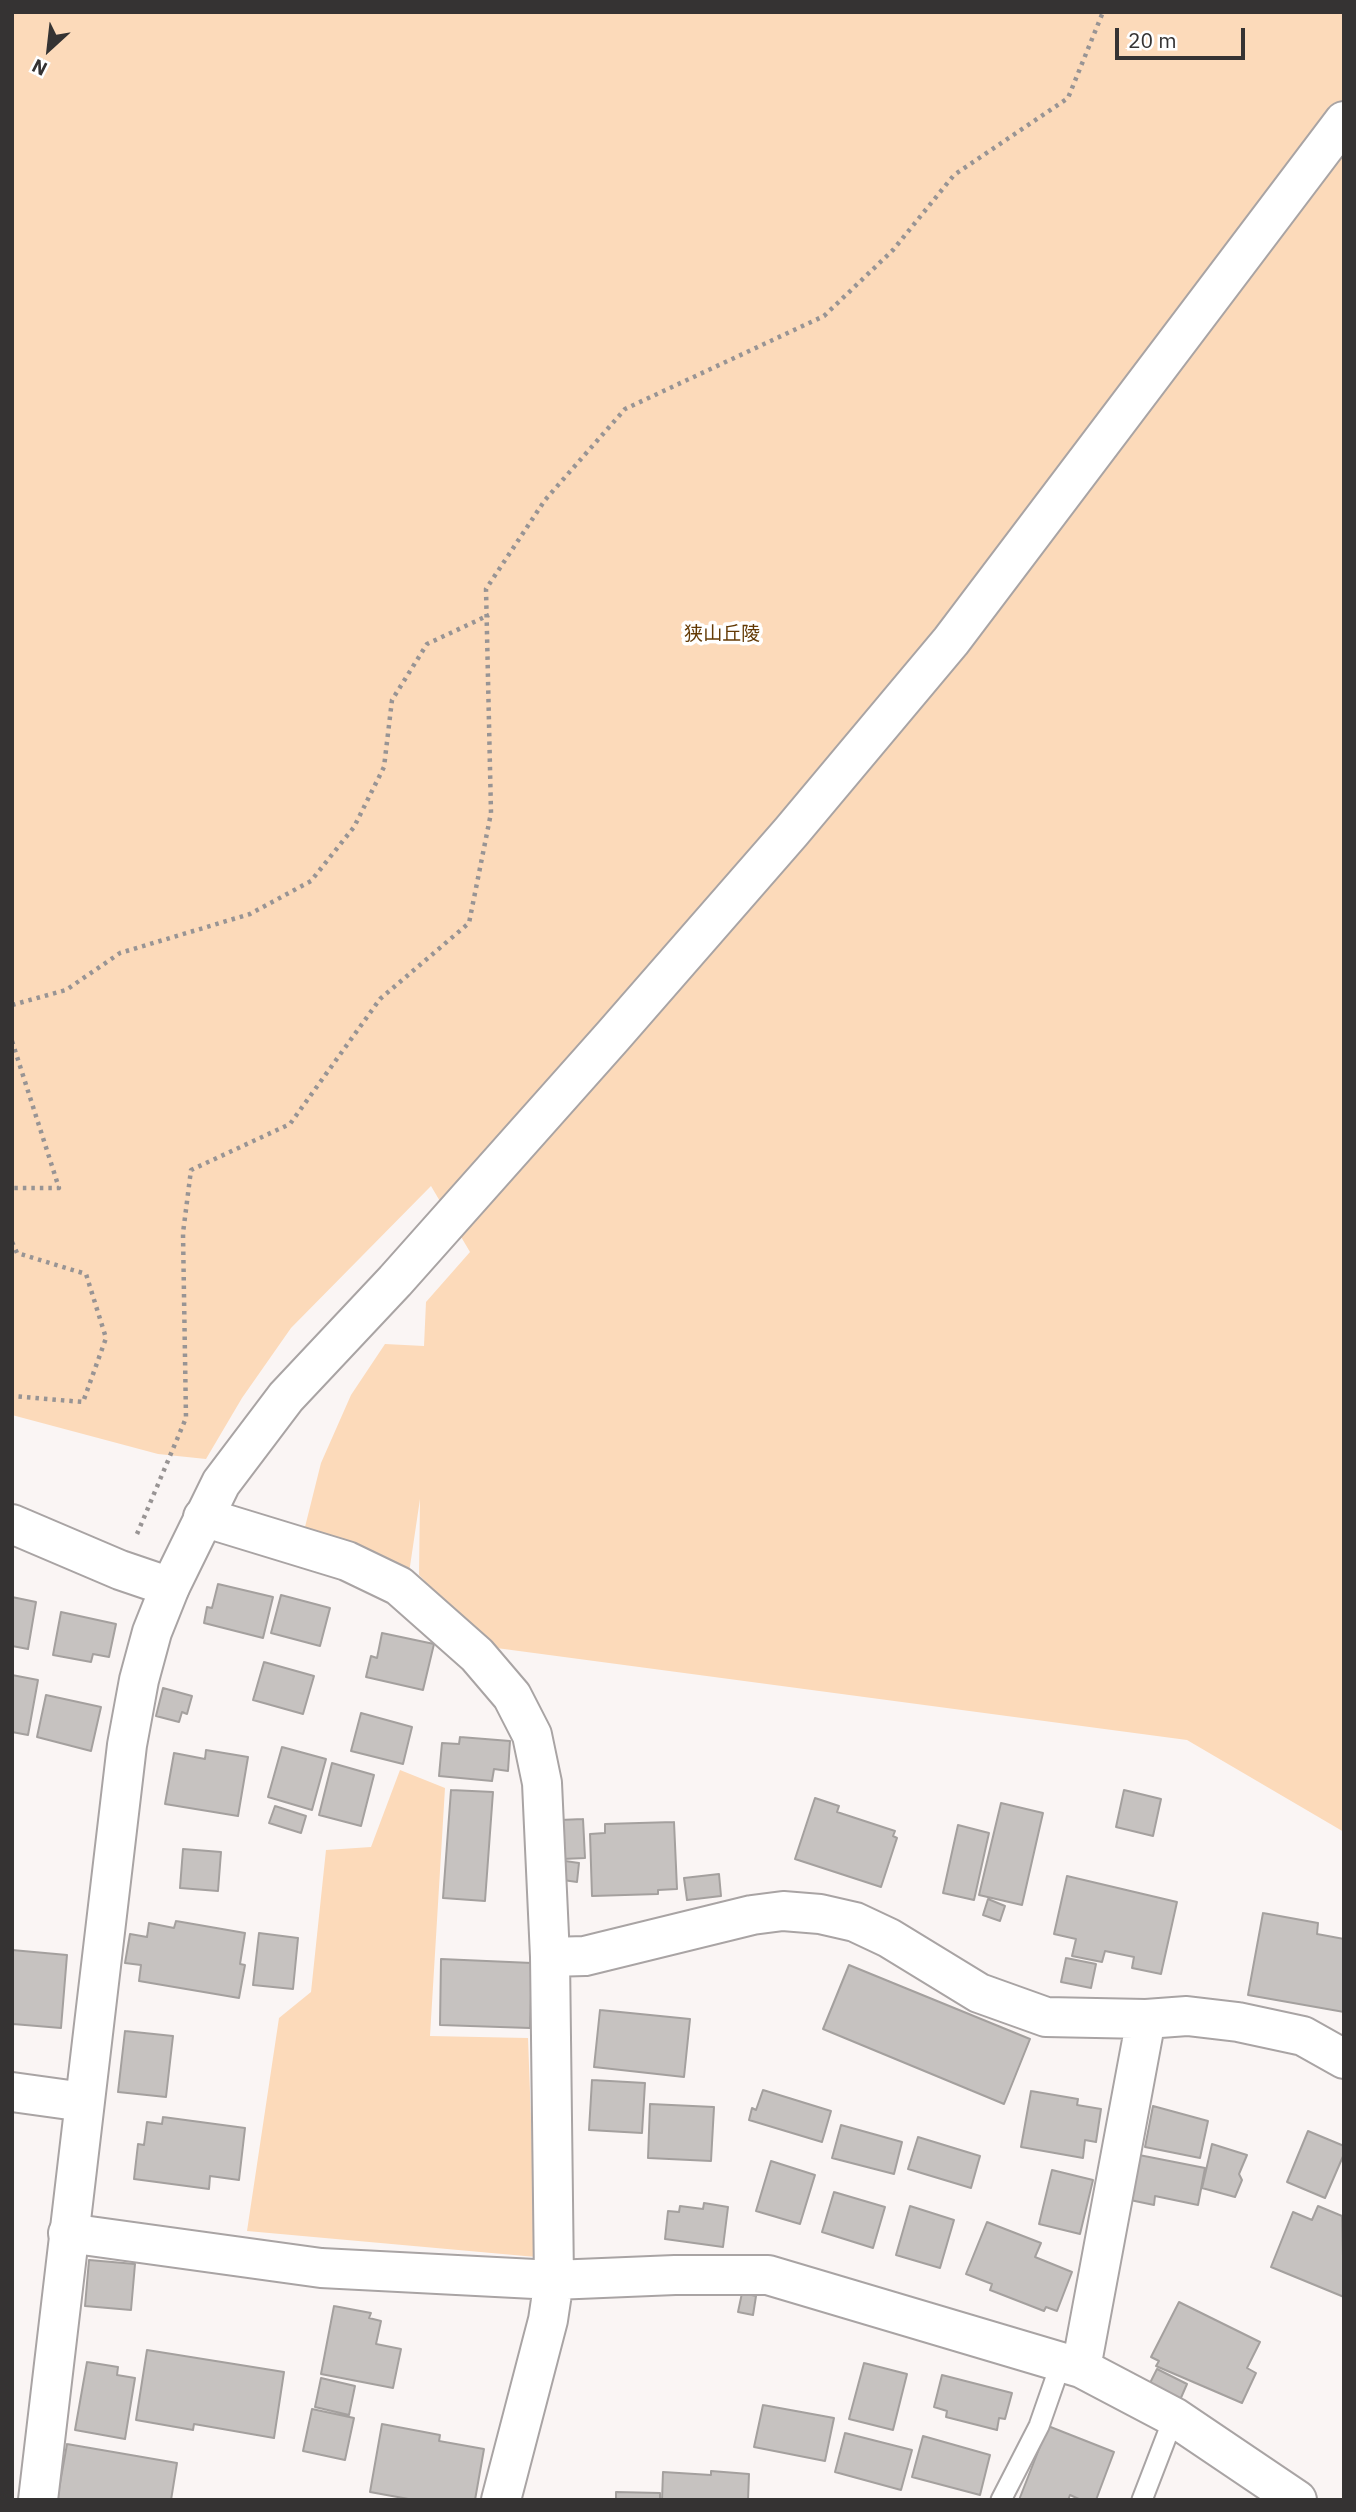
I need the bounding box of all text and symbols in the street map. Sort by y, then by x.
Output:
north arrow [14,14,84,84]
scale bar [1118,14,1248,58]
text: 20 m [1128,26,1177,54]
text: N [28,54,51,82]
park label: 狭山丘陵 [684,624,760,646]

